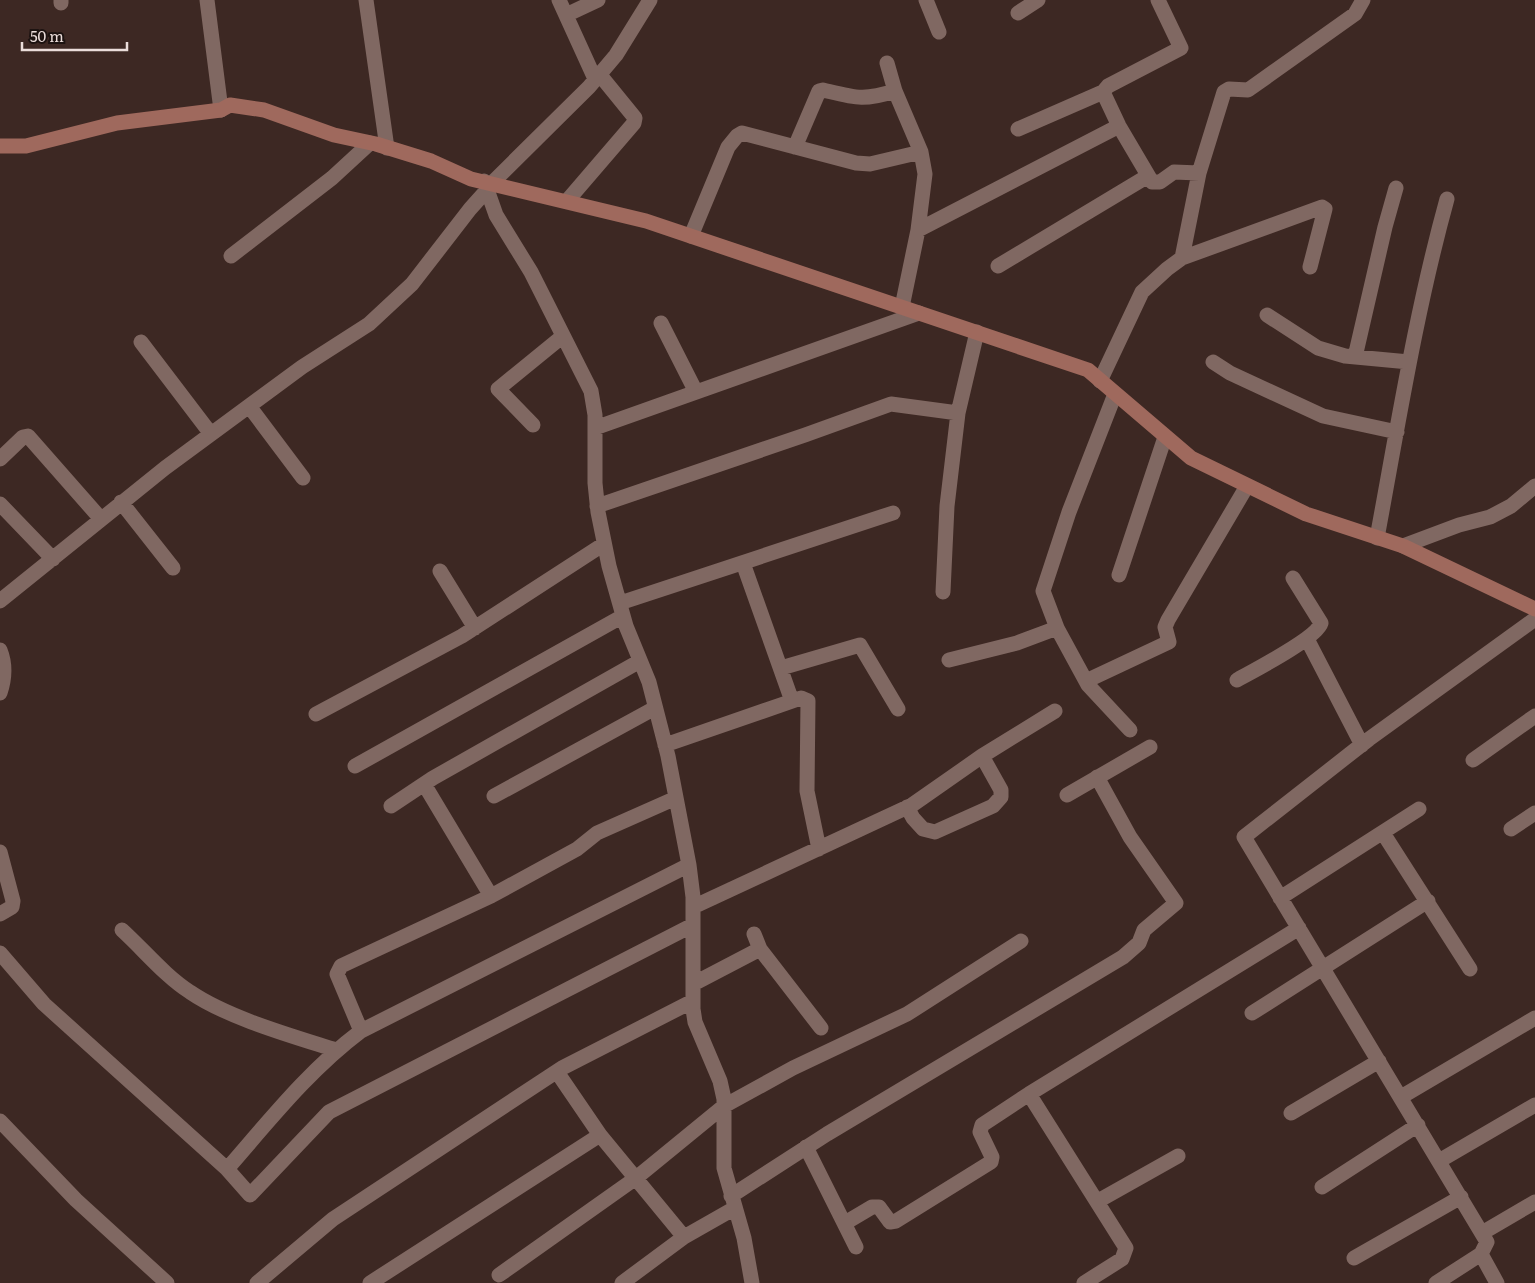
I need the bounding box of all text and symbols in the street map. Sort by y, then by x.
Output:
scale bar [22,20,128,52]
text: 50 m [30,24,64,47]

